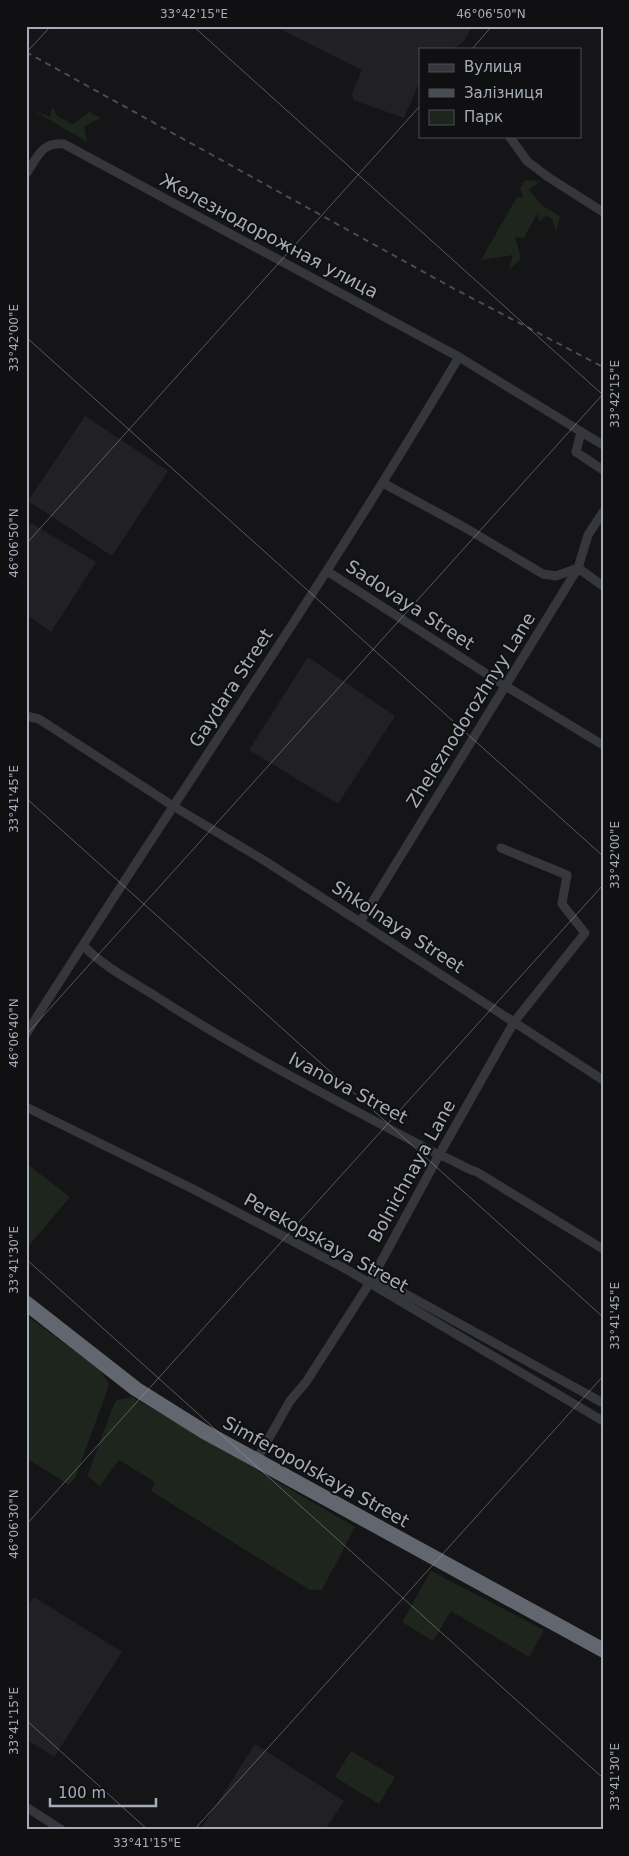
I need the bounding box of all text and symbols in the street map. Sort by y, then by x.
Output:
text: 33°42'15"E [160,7,228,21]
text: 46°06'50"N [456,7,526,21]
legend [419,48,582,138]
text: Вулиця [464,58,522,76]
text: Залізниця [464,84,543,102]
text: Парк [464,108,503,126]
street label: Железнодорожная улица [157,169,382,302]
text: 33°42'00"E [7,304,21,372]
text: 33°42'15"E [608,360,622,428]
text: 46°06'50"N [7,508,21,578]
street label: Sadovaya Street [342,555,478,654]
street label: Zheleznodorozhnyy Lane [402,608,539,811]
street label: Gaydara Street [184,625,277,751]
text: 33°41'45"E [7,765,21,833]
text: 33°42'00"E [608,821,622,889]
street label: Shkolnaya Street [328,876,468,977]
text: 46°06'40"N [7,998,21,1068]
street label: Ivanova Street [285,1047,411,1128]
street label: Bolnichnaya Lane [364,1096,459,1246]
street label: Perekopskaya Street [241,1189,412,1296]
text: 33°41'30"E [7,1226,21,1294]
text: 33°41'45"E [608,1282,622,1350]
street label: Simferopolskaya Street [220,1412,413,1532]
text: 46°06'30"N [7,1489,21,1559]
text: 33°41'15"E [7,1687,21,1755]
text: 33°41'30"E [608,1743,622,1811]
scale bar [50,1776,156,1808]
text: 100 m [58,1784,106,1802]
text: 33°41'15"E [113,1836,181,1850]

